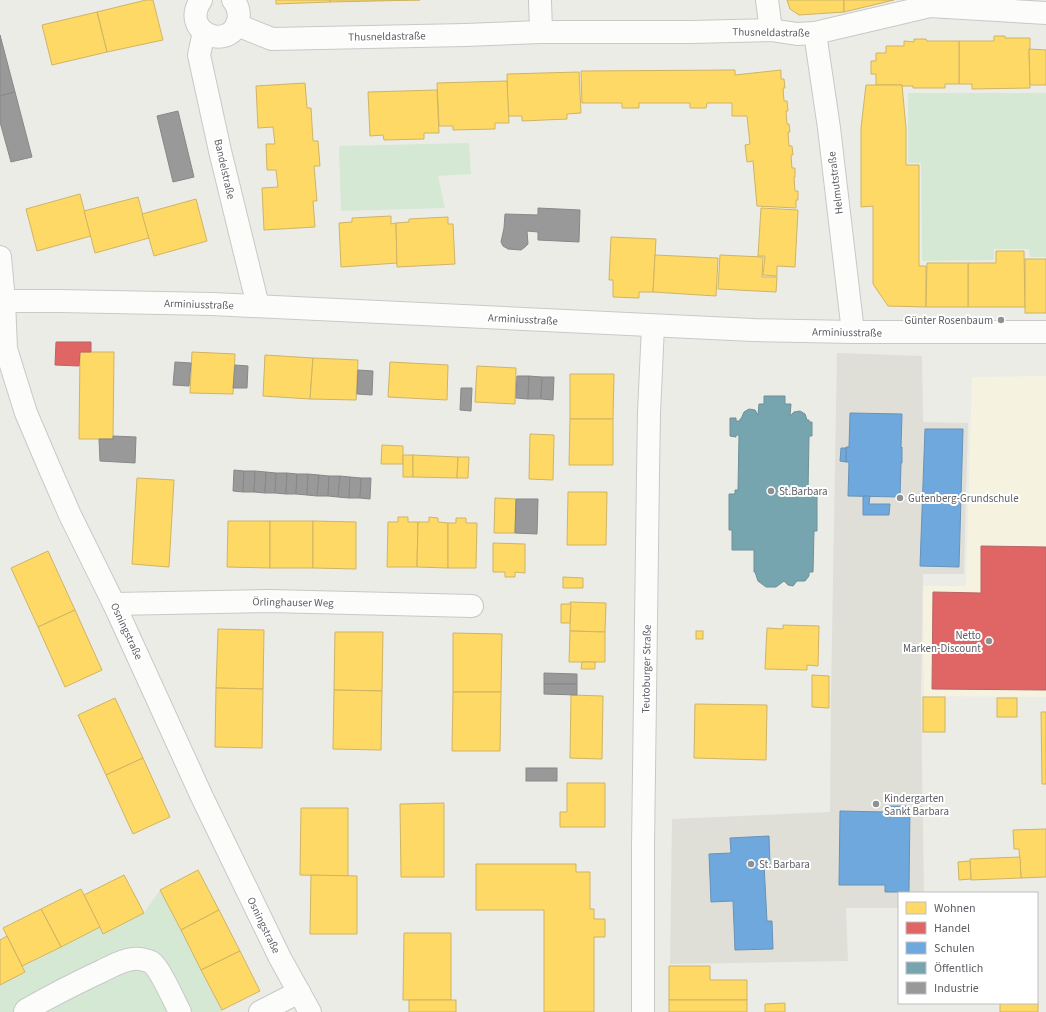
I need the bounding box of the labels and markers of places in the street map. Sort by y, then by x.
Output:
place label: Günter Rosenbaum [904,313,993,328]
marker: Günter Rosenbaum [996,315,1006,325]
place label: St.Barbara [779,484,828,499]
marker: St.Barbara [766,486,776,496]
place label: Gutenberg-Grundschule [908,491,1019,506]
marker: Gutenberg-Grundschule [895,493,905,503]
place label: Netto Marken-Discount [903,628,981,656]
marker: Netto Marken-Discount [984,636,994,646]
place label: Kindergarten Sankt Barbara [884,791,949,819]
marker: Kindergarten Sankt Barbara [871,799,881,809]
place label: St. Barbara [759,857,810,872]
marker: St. Barbara [746,859,756,869]

